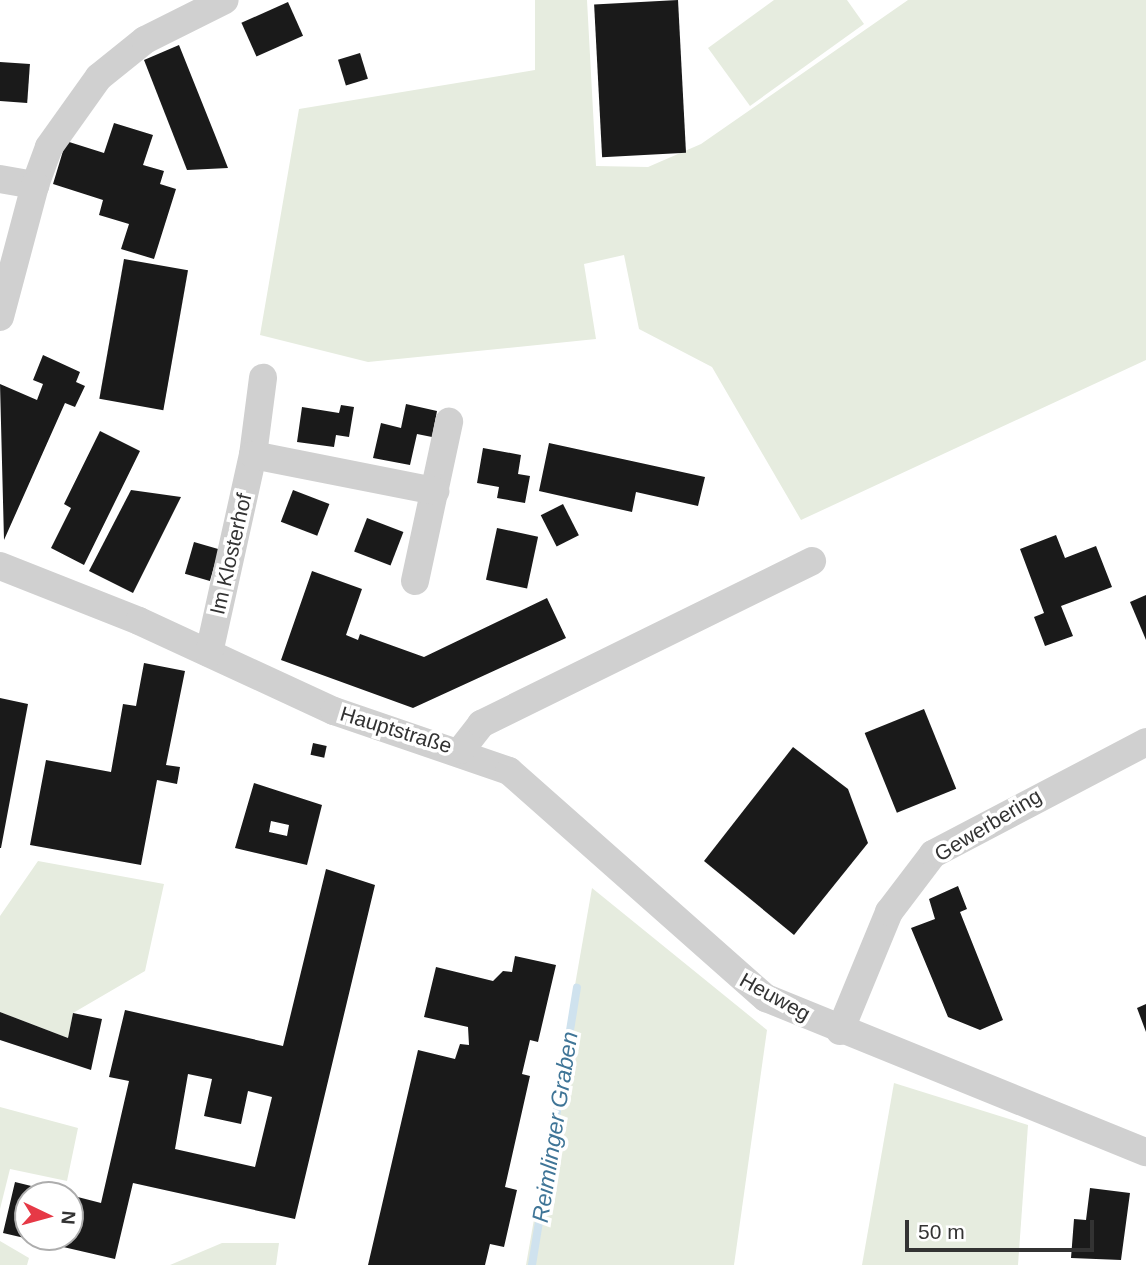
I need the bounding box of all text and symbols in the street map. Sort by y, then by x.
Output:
street label: Im Klosterhof [205,491,257,617]
street label: Hauptstraße [337,701,455,759]
street label: Gewerbering [930,783,1046,867]
street label: Heuweg [735,967,815,1027]
water label: Reimlinger Graben [526,1030,584,1224]
north arrow [14,1181,84,1251]
scale bar [908,1206,1097,1250]
text: N [57,1210,79,1225]
text: 50 m [918,1220,965,1243]

